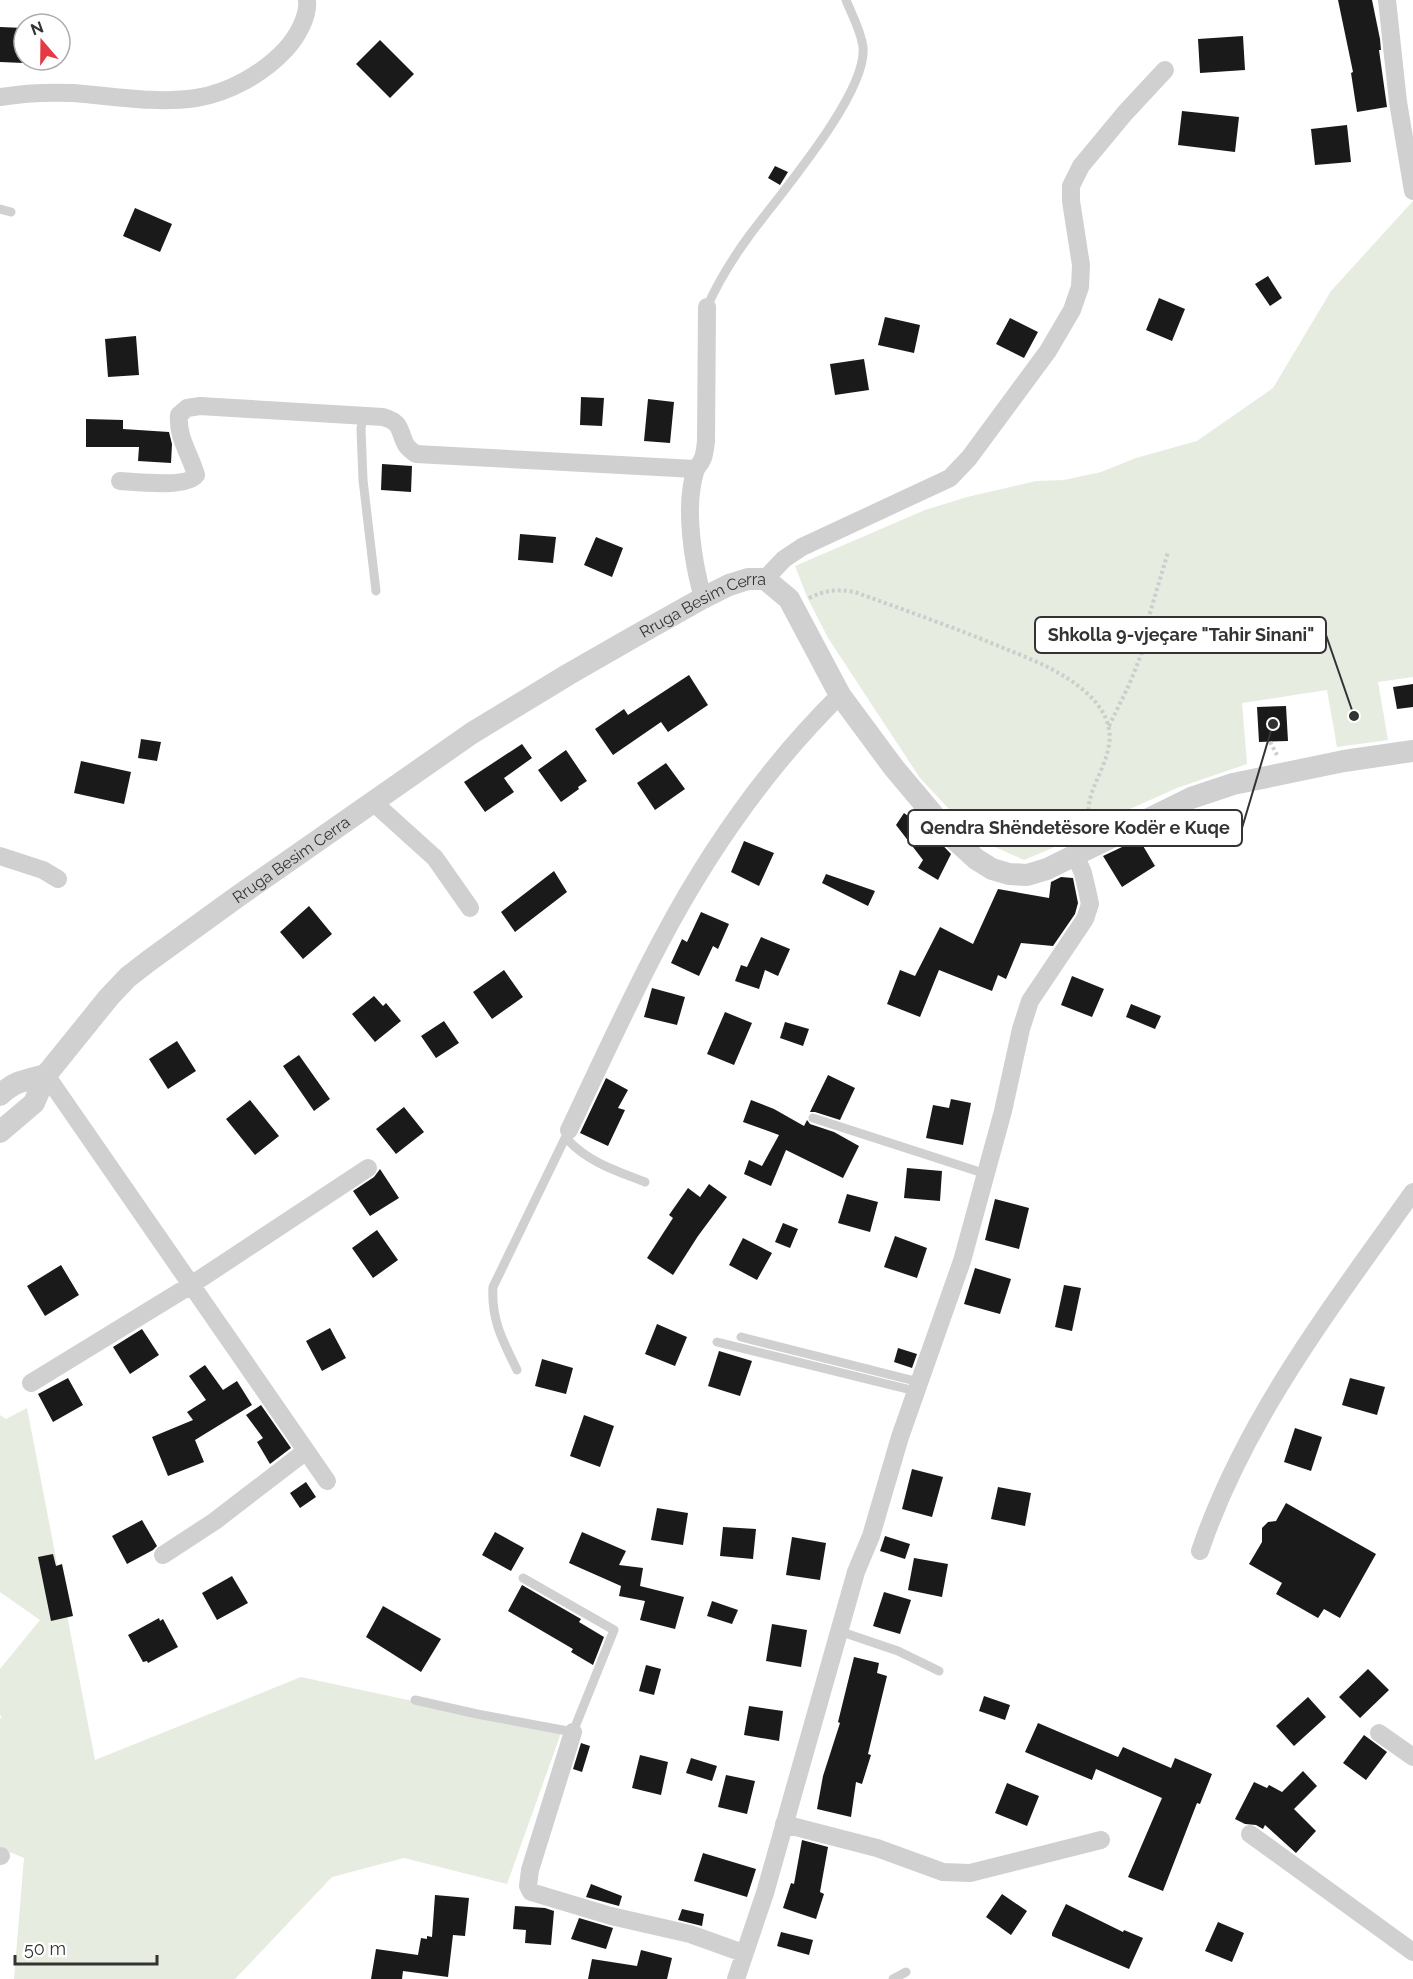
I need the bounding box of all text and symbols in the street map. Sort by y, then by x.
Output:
north arrow [12,12,72,72]
text: N [28,17,46,39]
street label: Rruga Besim Cerra [636,570,766,642]
callout: Shkolla 9-vjeçare "Tahir Sinani" [1035,617,1326,653]
text: Shkolla 9-vjeçare "Tahir Sinani" [1048,624,1314,645]
callout: Qendra Shëndetësore Kodër e Kuqe [908,810,1242,846]
street label: Rruga Besim Cerra [229,812,354,907]
text: Qendra Shëndetësore Kodër e Kuqe [920,817,1230,838]
scale bar [15,1928,158,1966]
text: 50 m [24,1938,66,1959]

